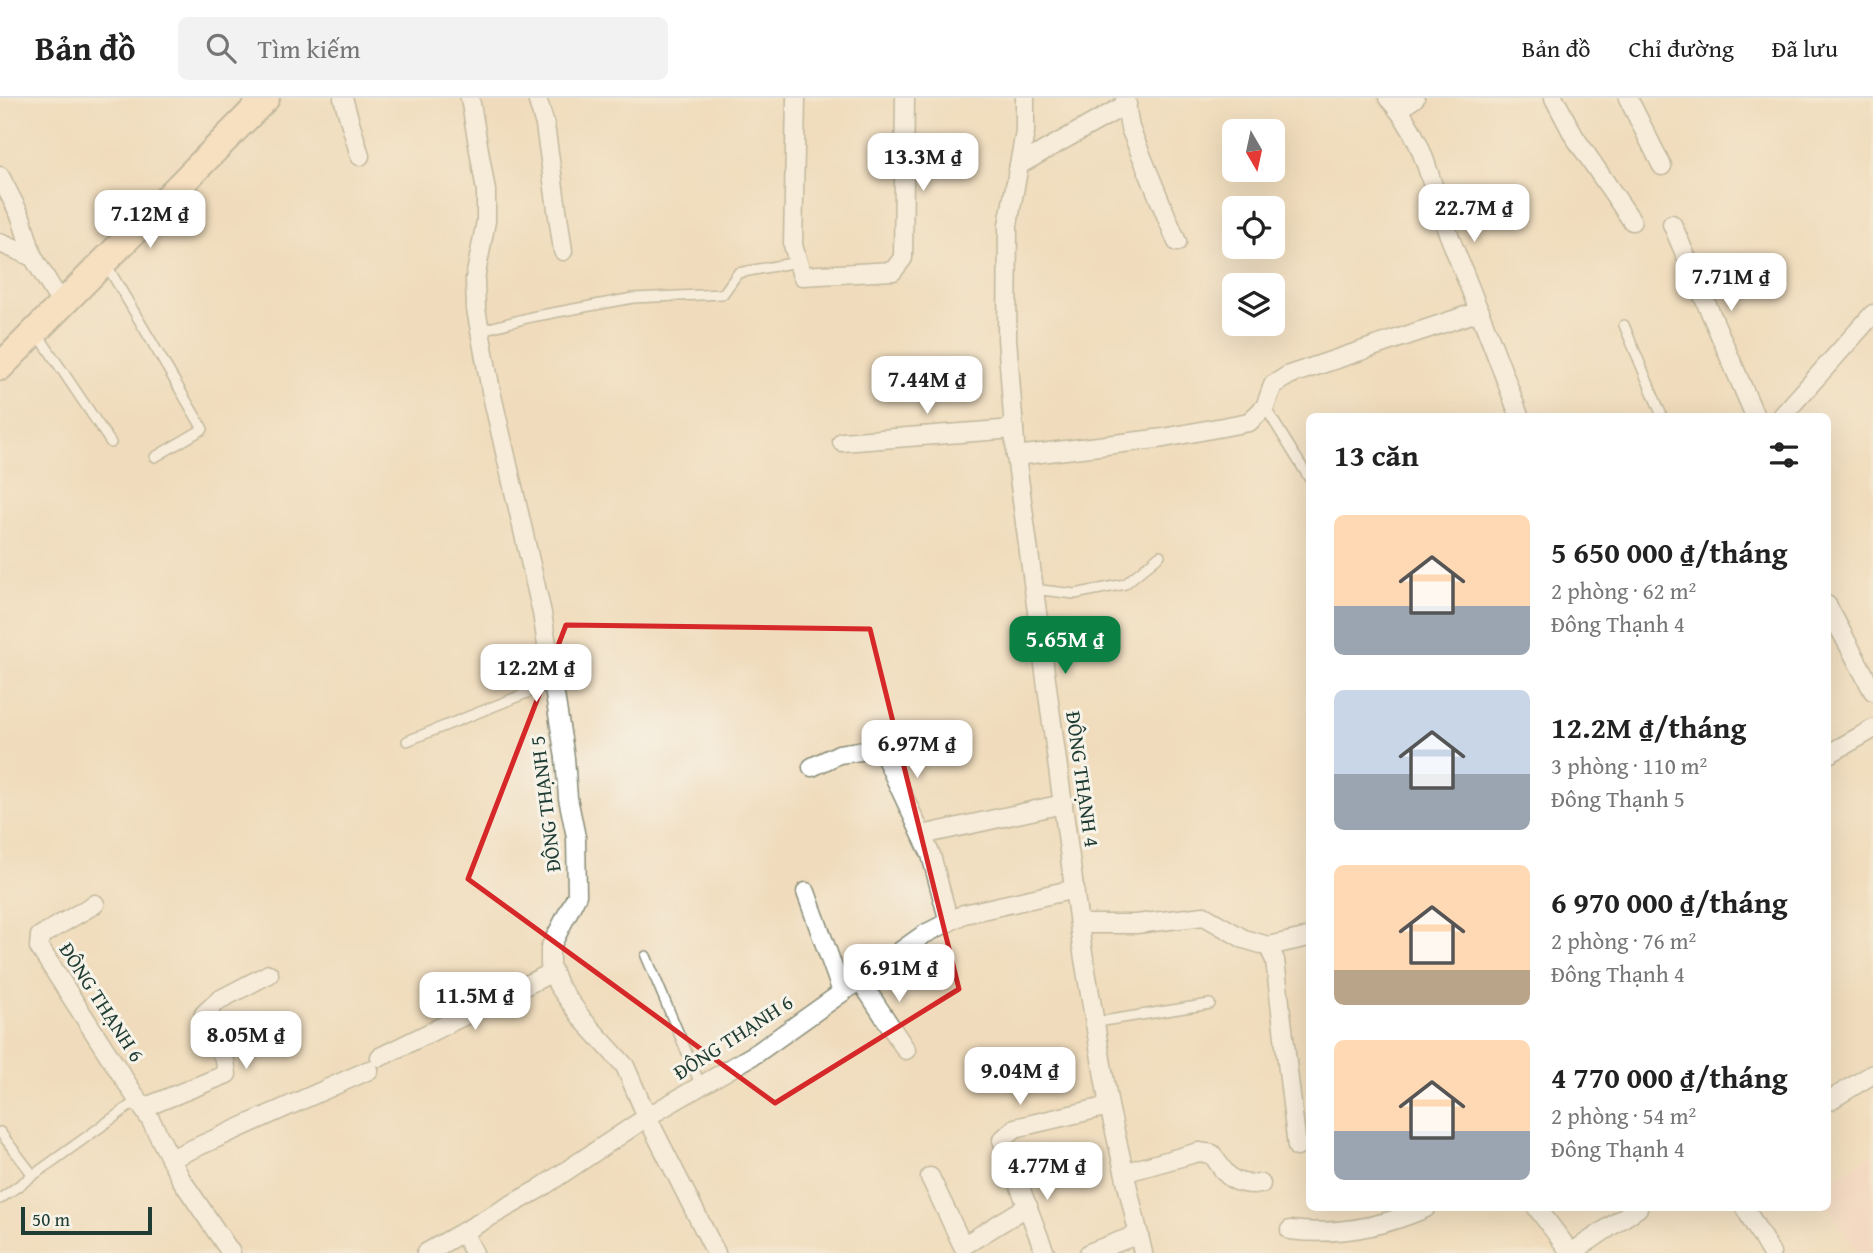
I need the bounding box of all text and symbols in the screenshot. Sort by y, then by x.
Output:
search box [178,17,668,80]
text: Bản đồ [35,24,136,72]
icon: search [202,29,240,67]
text: Tìm kiếm [258,29,360,68]
text: Bản đồ [1522,31,1591,66]
text: Chỉ đường [1629,31,1734,66]
text: Đã lưu [1772,31,1838,66]
north arrow [1222,119,1284,182]
map controls [1222,119,1285,336]
pin: 13.3M ₫ [858,134,988,193]
text: 13.3M ₫ [883,139,963,172]
pin: 22.7M ₫ [1409,184,1539,244]
pin: 7.12M ₫ [85,190,215,250]
text: 22.7M ₫ [1434,190,1514,223]
text: 7.12M ₫ [110,196,190,229]
button: locate [1222,196,1285,259]
pin: 7.71M ₫ [1666,254,1796,313]
text: 7.71M ₫ [1691,259,1771,292]
button: layers [1222,273,1285,336]
pin: 7.44M ₫ [862,356,992,416]
text: 7.44M ₫ [887,362,967,395]
text: 13 căn [1334,433,1419,477]
icon: filters [1765,436,1803,474]
text: 5 650 000 ₫/tháng [1551,530,1788,574]
icon: home [1390,543,1474,627]
text: 2 phòng · 62 m² [1551,574,1696,607]
text: Đông Thạnh 4 [1551,607,1685,640]
pin: 5.65M ₫ [1000,616,1130,676]
text: 5.65M ₫ [1025,622,1105,655]
pin: 12.2M ₫ [471,644,601,704]
text: 12.2M ₫ [496,650,576,683]
text: 12.2M ₫/tháng [1551,705,1746,749]
street label: ĐÔNG THẠNH 4 [1058,709,1108,849]
icon: home [1390,718,1474,802]
pin: 6.97M ₫ [852,720,982,780]
text: 6.97M ₫ [877,726,957,759]
street label: ĐÔNG THẠNH 5 [521,734,569,874]
text: 3 phòng · 110 m² [1551,749,1707,782]
text: Đông Thạnh 5 [1551,782,1685,815]
text: 6 970 000 ₫/tháng [1551,880,1788,924]
icon: home [1390,893,1474,977]
text: 2 phòng · 76 m² [1551,924,1696,957]
street label: ĐÔNG THẠNH 6 [52,936,152,1068]
pin: 6.91M ₫ [834,944,964,1004]
text: 6.91M ₫ [859,950,939,983]
text: Đông Thạnh 4 [1551,957,1685,990]
pin: 11.5M ₫ [410,972,540,1032]
text: 11.5M ₫ [435,978,515,1011]
street label: ĐÔNG THẠNH 6 [667,987,799,1087]
pin: 8.05M ₫ [181,1012,311,1071]
text: 8.05M ₫ [206,1017,286,1050]
pin: 9.04M ₫ [955,1048,1085,1107]
text: 9.04M ₫ [980,1053,1060,1086]
text: 4 770 000 ₫/tháng [1551,1055,1788,1099]
icon: home [1390,1068,1474,1152]
text: 2 phòng · 54 m² [1551,1099,1696,1132]
text: Đông Thạnh 4 [1551,1132,1685,1165]
pin: 4.77M ₫ [982,1142,1112,1202]
text: 4.77M ₫ [1007,1148,1087,1181]
scale bar [21,1204,152,1236]
text: 50 m [32,1205,70,1233]

